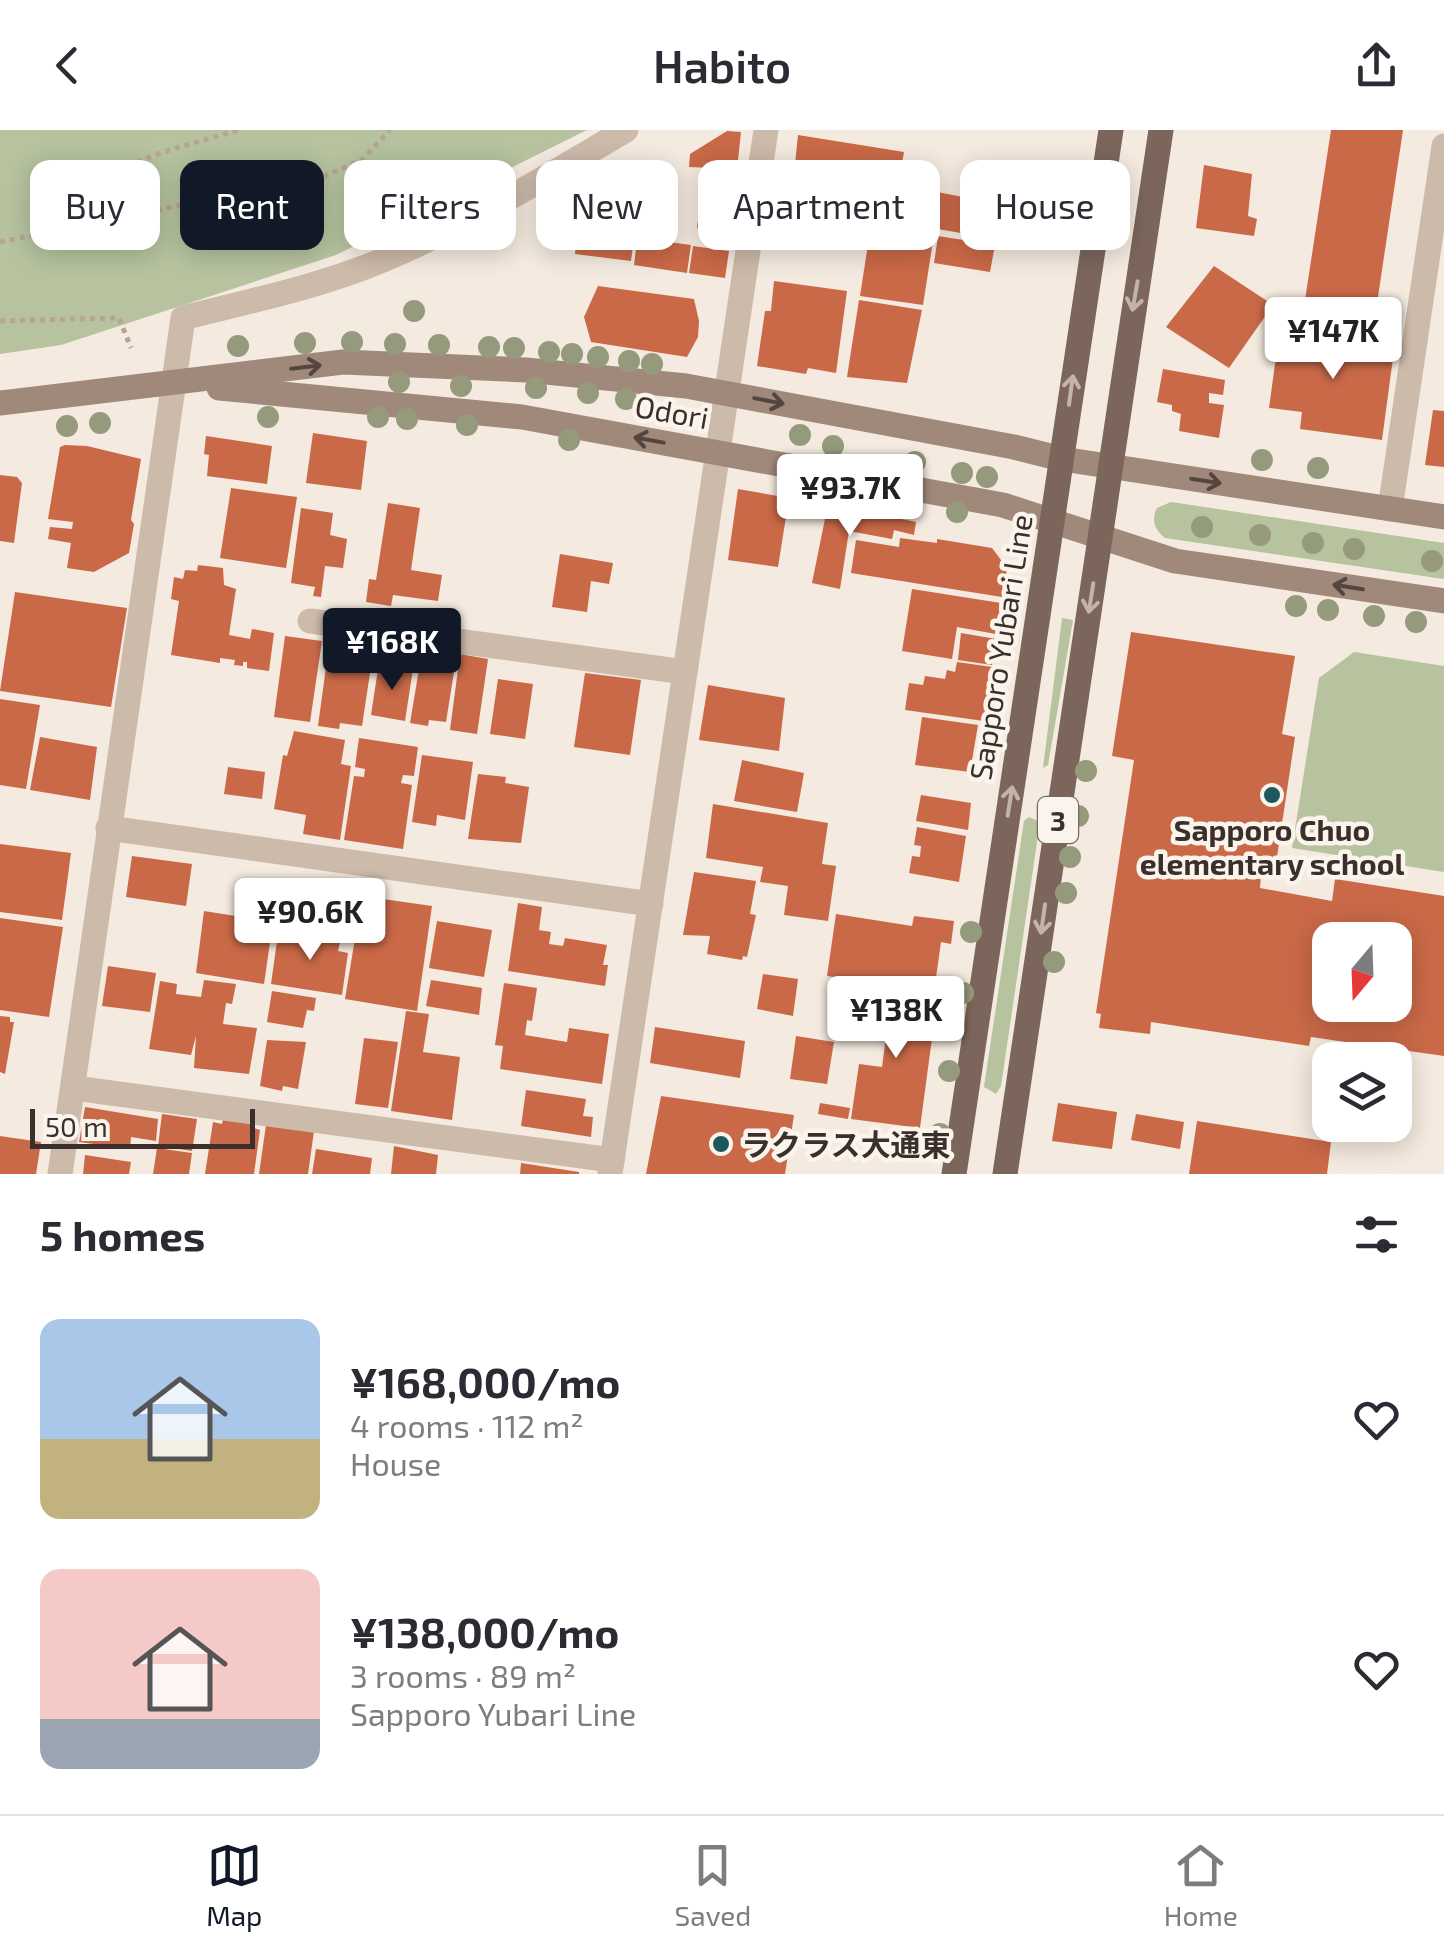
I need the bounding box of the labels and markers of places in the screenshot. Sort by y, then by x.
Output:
pin: ¥147K [1263,297,1403,382]
pin: ¥93.7K [769,454,931,539]
pin: ¥168K [322,608,462,693]
marker: Sapporo Chuo elementary school [1261,784,1283,806]
place label: Sapporo Chuo elementary school [1140,811,1404,882]
pin: ¥90.6K [229,878,391,963]
pin: ¥138K [826,976,966,1061]
place label: ラクラス大通東 [741,1126,950,1162]
marker: ラクラス大通東 [710,1133,732,1155]

